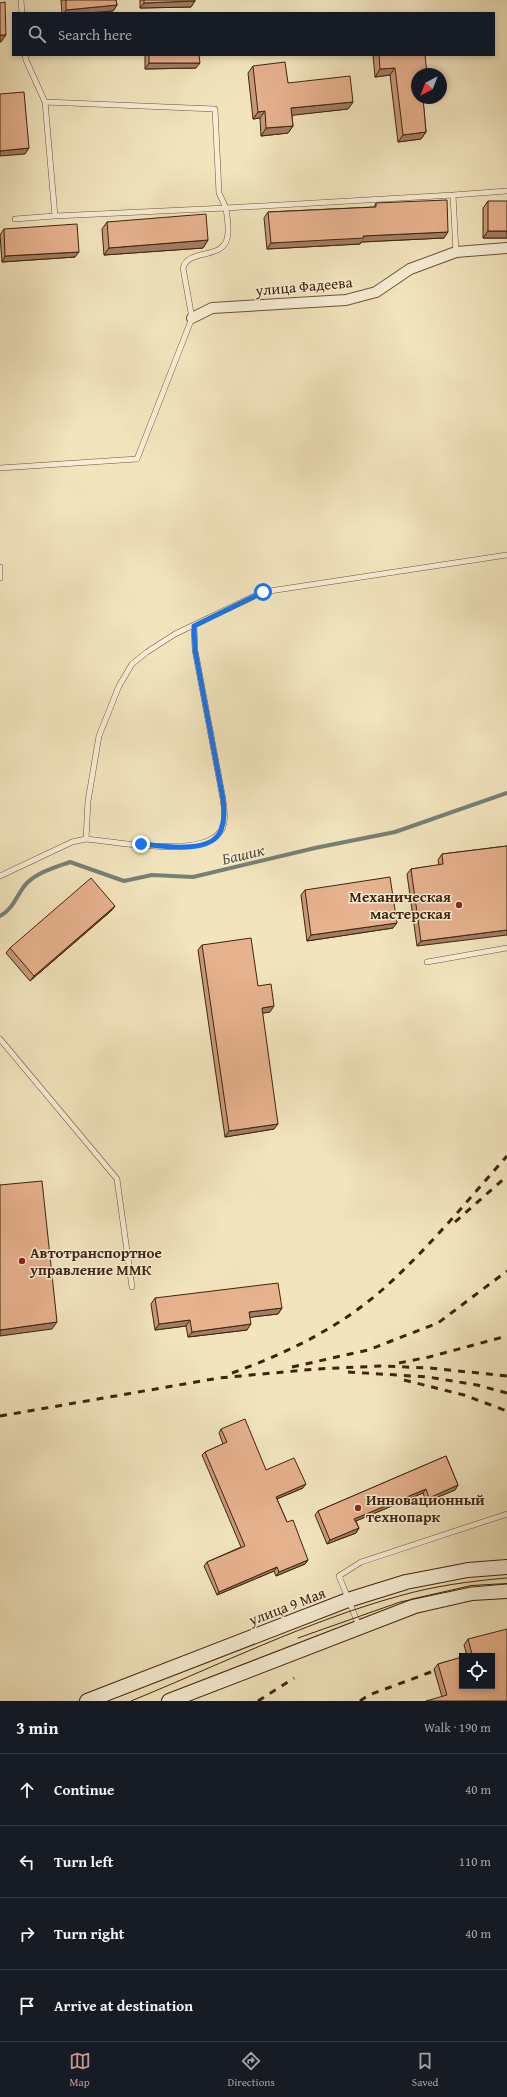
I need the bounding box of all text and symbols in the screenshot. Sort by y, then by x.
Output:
search box [12,12,495,56]
icon: search [26,23,48,45]
text: Search here [58,24,132,45]
north arrow [411,68,447,104]
street label: улица Фадеева [254,271,354,301]
route start [254,583,272,601]
route end [132,835,150,853]
water label: Башик [219,837,267,871]
place label: Механическая мастерская [349,886,451,924]
marker: Механическая мастерская [454,900,464,910]
place label: Автотранспортное управление ММК [29,1242,162,1280]
marker: Автотранспортное управление ММК [17,1256,27,1266]
place label: Инновационный технопарк [366,1489,485,1527]
marker: Инновационный технопарк [353,1503,363,1513]
street label: улица 9 Мая [245,1582,329,1631]
map controls [459,1653,495,1689]
button: locate [459,1653,495,1689]
text: 3 min [16,1715,58,1740]
text: Walk · 190 m [424,1718,491,1737]
icon: ahead [16,1779,38,1801]
text: Continue [54,1779,115,1800]
text: 40 m [465,1780,491,1799]
icon: left [16,1851,38,1873]
text: Turn left [54,1851,113,1872]
text: 110 m [459,1852,491,1871]
icon: right [16,1923,38,1945]
text: Turn right [54,1923,125,1944]
text: 40 m [465,1924,491,1943]
icon: arrive [16,1995,38,2017]
text: Arrive at destination [54,1995,193,2016]
tab: Map [69,2050,91,2090]
tab: Directions [228,2050,275,2090]
tab: Saved [412,2050,438,2090]

